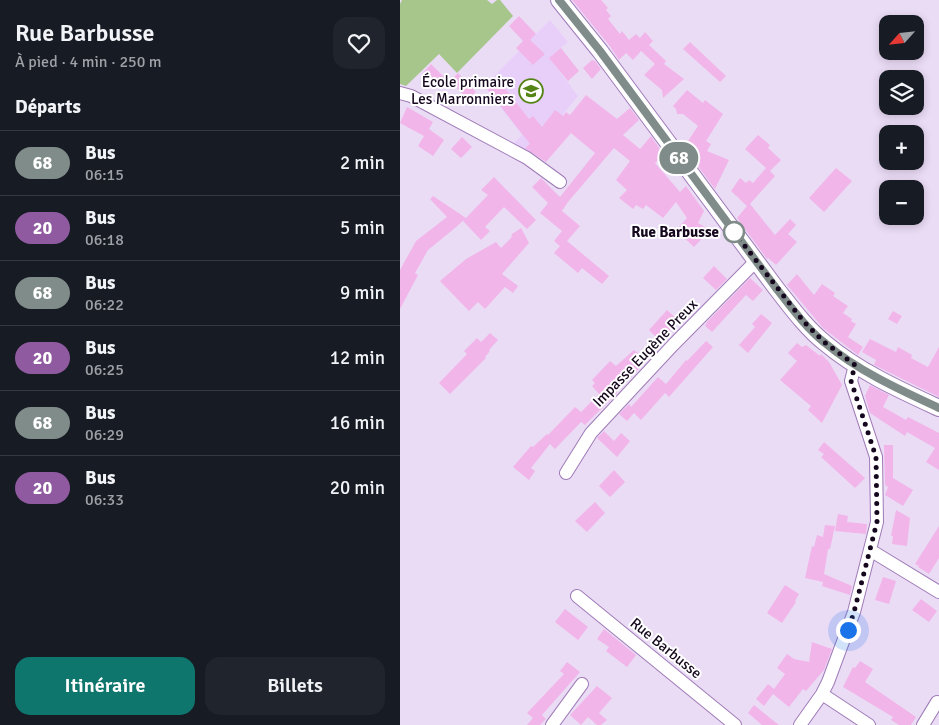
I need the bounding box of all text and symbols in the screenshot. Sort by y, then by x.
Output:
north arrow [879,15,924,60]
map controls [879,15,924,225]
button: heart [333,17,385,69]
text: Rue Barbusse [15,18,155,48]
text: À pied · 4 min · 250 m [15,52,162,72]
button: layers [879,70,924,115]
place label: École primaire Les Marronniers [411,72,514,108]
school or university icon: École primaire Les Marronniers [518,78,544,104]
text: Départs [15,95,81,119]
button: + [879,125,924,170]
text: Bus [85,141,116,165]
line badge: 68 [656,142,702,174]
text: 68 [669,147,689,169]
text: 2 min [340,151,385,175]
text: 68 [33,152,52,174]
text: 06:15 [85,165,124,185]
button: − [879,180,924,225]
text: Bus [85,206,116,230]
text: 5 min [340,216,385,240]
text: 20 [33,217,52,239]
marker: Rue Barbusse [723,221,745,243]
place label: Rue Barbusse [631,223,719,241]
text: 06:18 [85,230,124,250]
text: Bus [85,271,116,295]
text: 9 min [340,281,385,305]
text: 68 [33,282,52,304]
text: 06:22 [85,295,124,315]
street label: Impasse Eugène Preux [589,295,701,411]
text: Bus [85,336,116,360]
text: 12 min [330,346,385,370]
text: 20 [33,347,52,369]
text: 06:25 [85,360,124,380]
text: Bus [85,401,116,425]
text: 16 min [330,411,385,435]
text: 68 [33,412,52,434]
text: 06:29 [85,425,124,445]
text: Bus [85,466,116,490]
text: 20 min [330,476,385,500]
text: 20 [33,477,52,499]
text: 06:33 [85,490,124,510]
street label: Rue Barbusse [627,614,705,682]
your location [836,618,861,643]
button: Itinéraire [15,657,195,715]
button: Billets [205,657,385,715]

